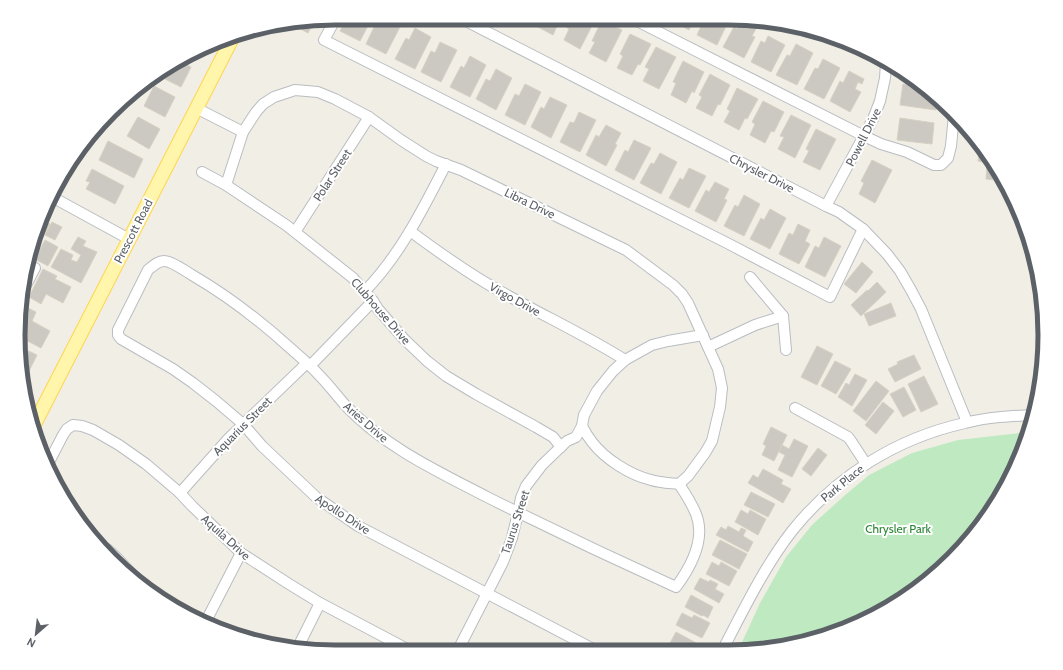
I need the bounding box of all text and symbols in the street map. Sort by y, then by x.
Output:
street label: Powell Drive [842,105,884,169]
street label: Polar Street [310,146,354,204]
street label: Chrysler Drive [727,150,797,196]
street label: Libra Drive [502,184,558,222]
street label: Prescott Road [110,196,156,266]
street label: Clubhouse Drive [348,275,414,347]
street label: Virgo Drive [487,279,543,319]
street label: Aquarius Street [209,393,275,459]
street label: Aries Drive [341,398,391,446]
street label: Park Place [817,461,867,505]
street label: Taurus Street [498,488,532,556]
street label: Apollo Drive [313,491,373,537]
street label: Aquila Drive [198,511,254,563]
park label: Chrysler Park [865,521,931,536]
north arrow [16,614,56,654]
text: N [25,635,38,651]

